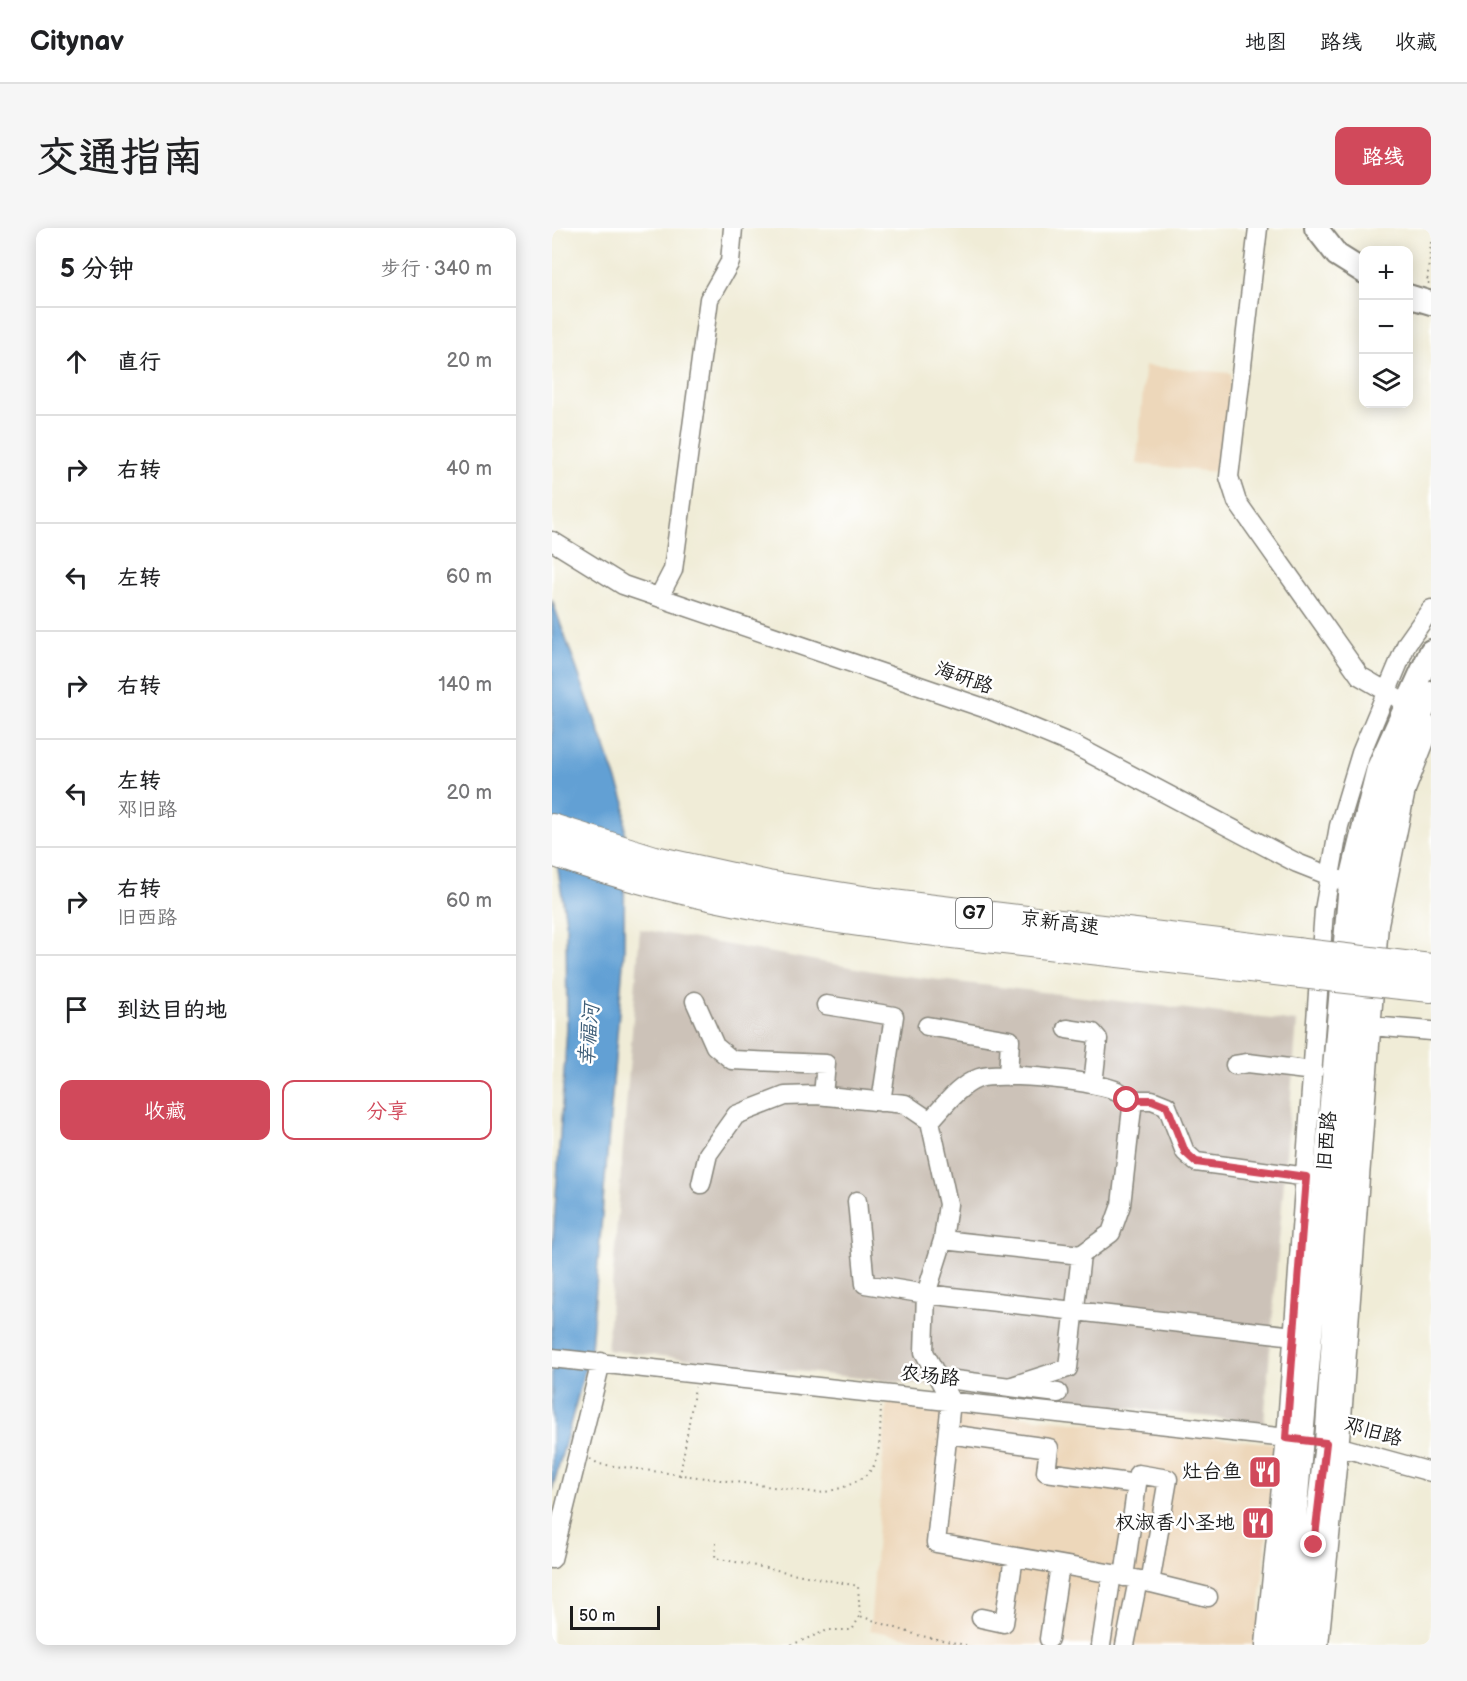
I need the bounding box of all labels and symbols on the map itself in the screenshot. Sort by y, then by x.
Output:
street label: 海研路 [932,657,997,699]
road number: G7 [956,898,992,928]
street label: 京新高速 [1019,906,1101,940]
water label: 幸福河 [574,1000,604,1067]
route start [1113,1086,1139,1112]
street label: 旧西路 [1312,1109,1342,1172]
street label: 农场路 [899,1361,962,1391]
street label: 邓旧路 [1341,1413,1406,1452]
restaurant icon: 灶台鱼 [1247,1454,1283,1490]
place label: 灶台鱼 [1182,1460,1242,1484]
restaurant icon: 权淑香小圣地 [1240,1505,1276,1541]
place label: 权淑香小圣地 [1115,1511,1235,1535]
route end [1300,1531,1326,1557]
scale bar [570,1603,660,1630]

